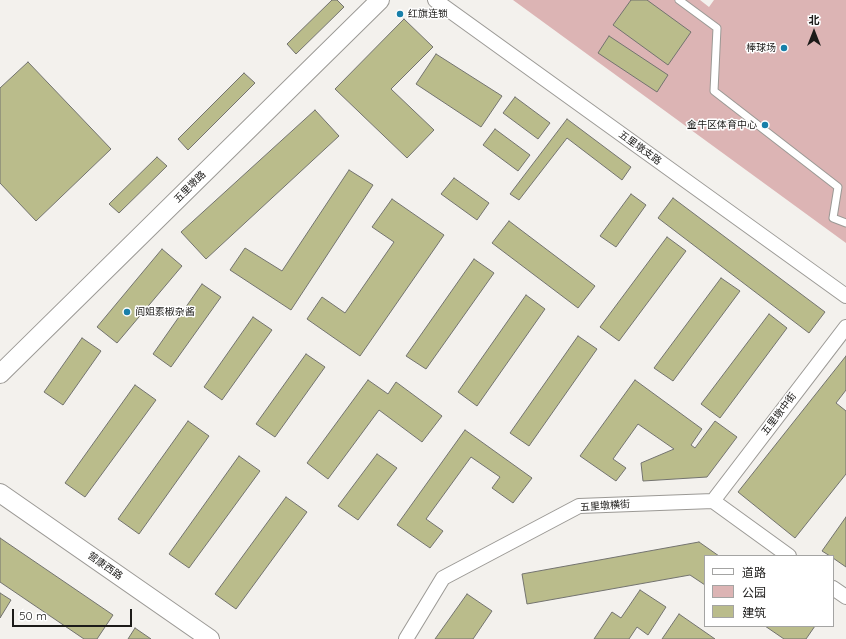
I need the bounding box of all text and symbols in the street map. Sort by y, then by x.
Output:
place label: 红旗连锁 [408,8,448,20]
marker: 红旗连锁 [395,9,405,19]
north arrow [794,12,834,52]
text: 北 [809,13,820,27]
place label: 棒球场 [746,42,776,54]
marker: 棒球场 [779,43,789,53]
place label: 金牛区体育中心 [687,119,757,131]
marker: 金牛区体育中心 [760,120,770,130]
street label: 五里墩支路 [616,128,664,168]
street label: 五里墩路 [172,169,208,205]
place label: 阎姐素椒杂酱 [135,306,195,318]
marker: 阎姐素椒杂酱 [122,307,132,317]
street label: 五里墩中街 [759,390,799,438]
street label: 五里墩横街 [580,498,630,514]
street label: 营康西路 [85,550,125,582]
legend [704,555,834,627]
text: 道路 [742,565,766,580]
text: 公园 [742,585,766,600]
scale bar [14,601,134,627]
text: 建筑 [742,605,766,620]
text: 50 m [19,608,47,623]

